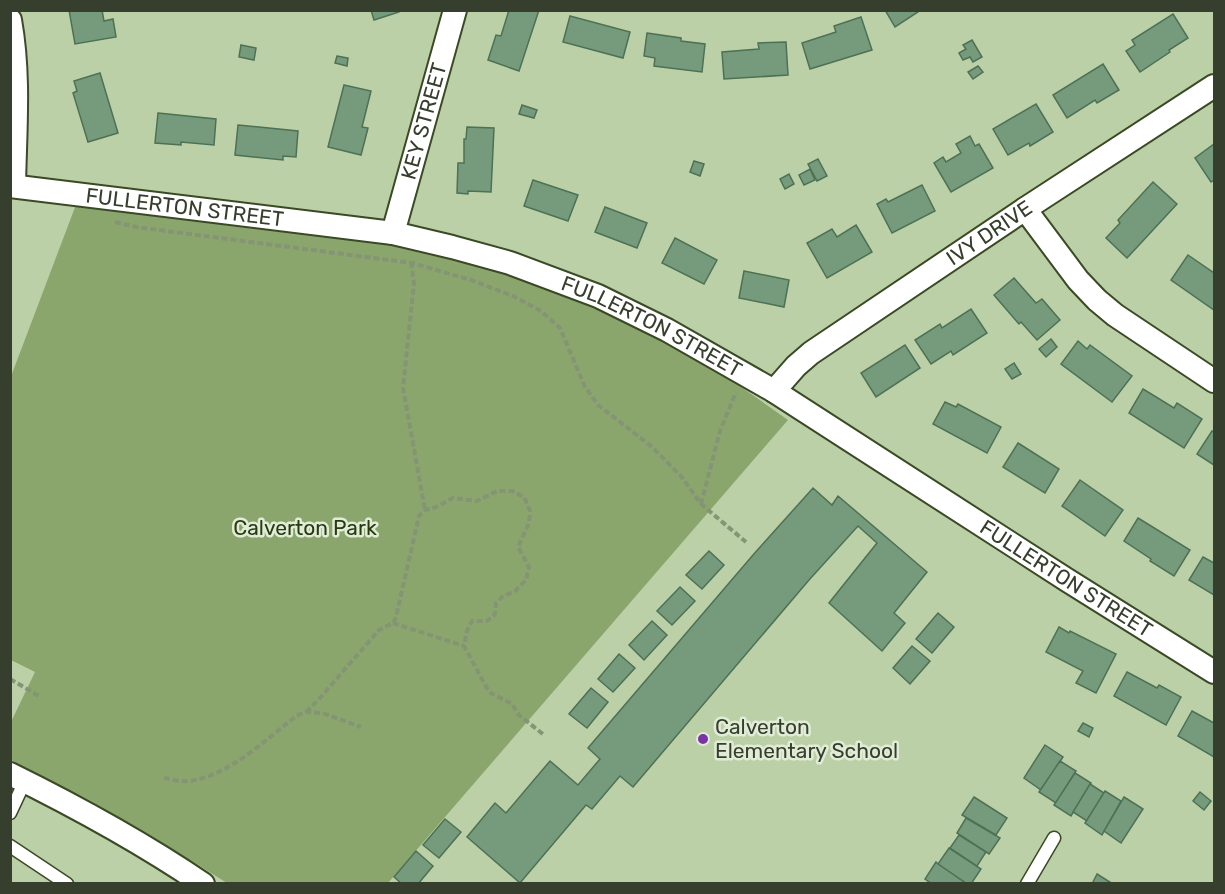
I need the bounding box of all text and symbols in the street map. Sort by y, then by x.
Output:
street label: KEY STREET [395,60,452,182]
street label: FULLERTON STREET [84,182,285,231]
street label: IVY DRIVE [941,195,1037,270]
street label: FULLERTON STREET [558,270,746,382]
street label: FULLERTON STREET [976,514,1157,642]
park label: Calverton Park [233,515,377,540]
place label: Calverton Elementary School [715,714,898,763]
marker: Calverton Elementary School [696,732,710,746]

